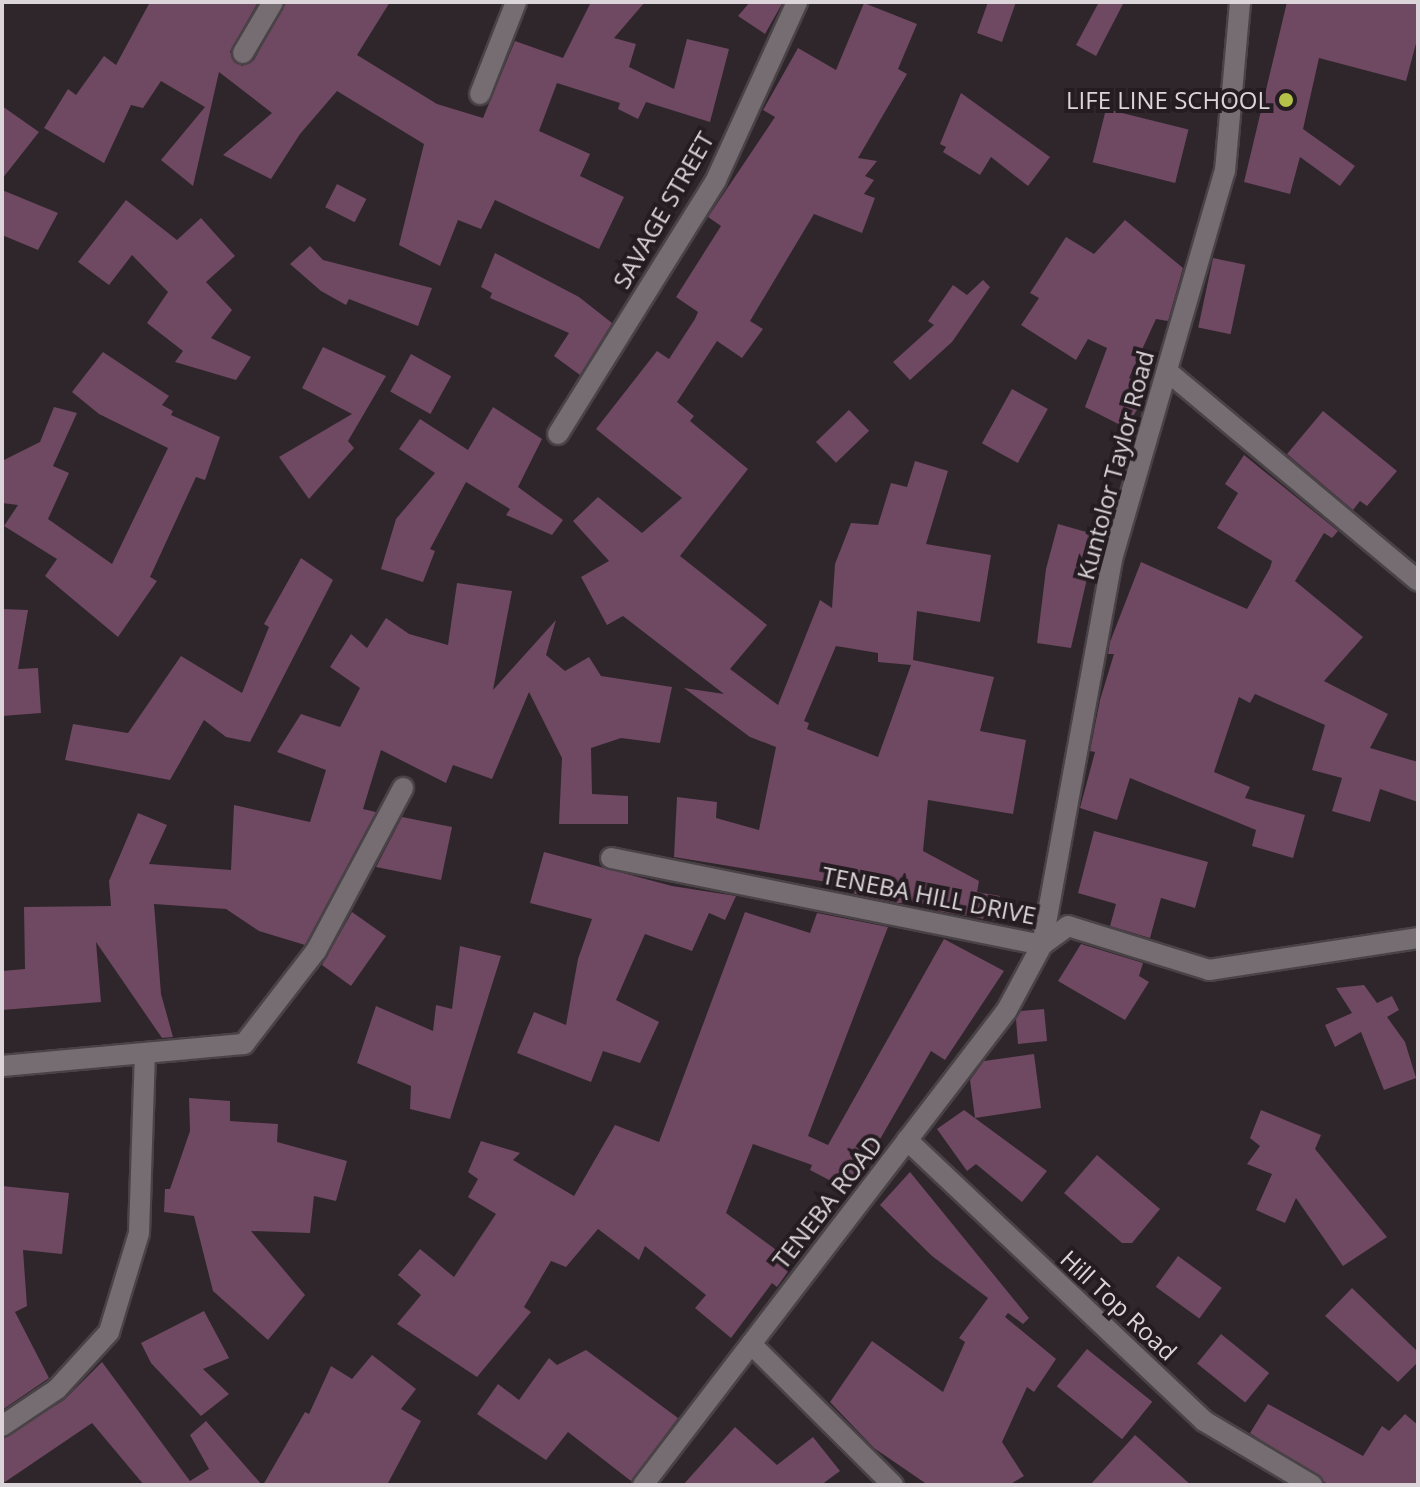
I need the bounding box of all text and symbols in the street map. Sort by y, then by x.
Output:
place label: LIFE LINE SCHOOL [1066,86,1270,114]
marker: LIFE LINE SCHOOL [1277,91,1295,109]
street label: SAVAGE STREET [607,127,719,293]
street label: Kuntolor Taylor Road [1071,347,1159,583]
street label: TENEBA HILL DRIVE [820,860,1038,930]
street label: TENEBA ROAD [766,1130,888,1274]
street label: Hill Top Road [1055,1244,1183,1366]

